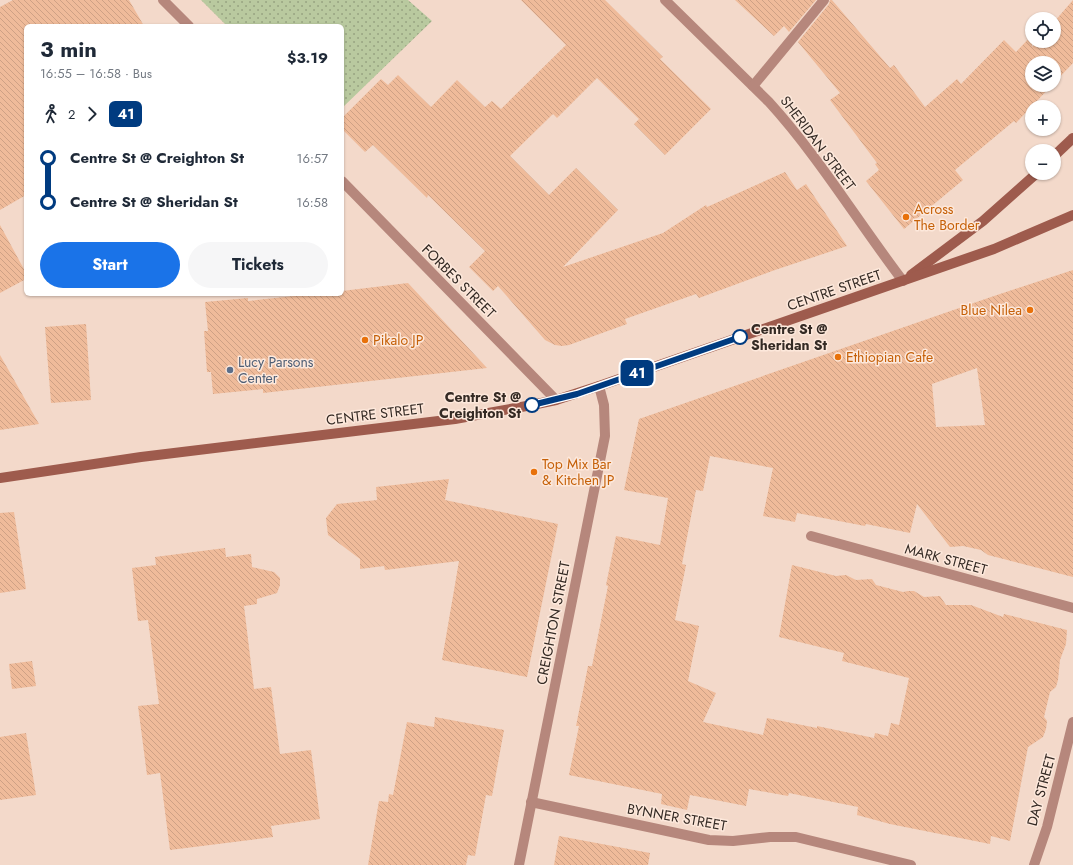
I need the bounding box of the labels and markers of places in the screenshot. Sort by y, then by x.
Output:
place label: Across The Border [914,199,980,235]
marker: Across The Border [901,212,911,222]
place label: Blue Nilea [961,300,1022,320]
marker: Blue Nilea [1025,305,1035,315]
place label: Centre St @ Sheridan St [751,319,828,355]
marker: Centre St @ Sheridan St [732,329,748,345]
place label: Pikalo JP [373,330,424,350]
marker: Pikalo JP [360,335,370,345]
place label: Ethiopian Cafe [846,347,933,367]
place label: Lucy Parsons Center [238,352,314,388]
marker: Ethiopian Cafe [833,352,843,362]
marker: Lucy Parsons Center [225,365,235,375]
place label: Centre St @ Creighton St [439,387,522,423]
marker: Centre St @ Creighton St [524,397,540,413]
place label: Top Mix Bar & Kitchen JP [542,454,615,490]
marker: Top Mix Bar & Kitchen JP [529,467,539,477]

